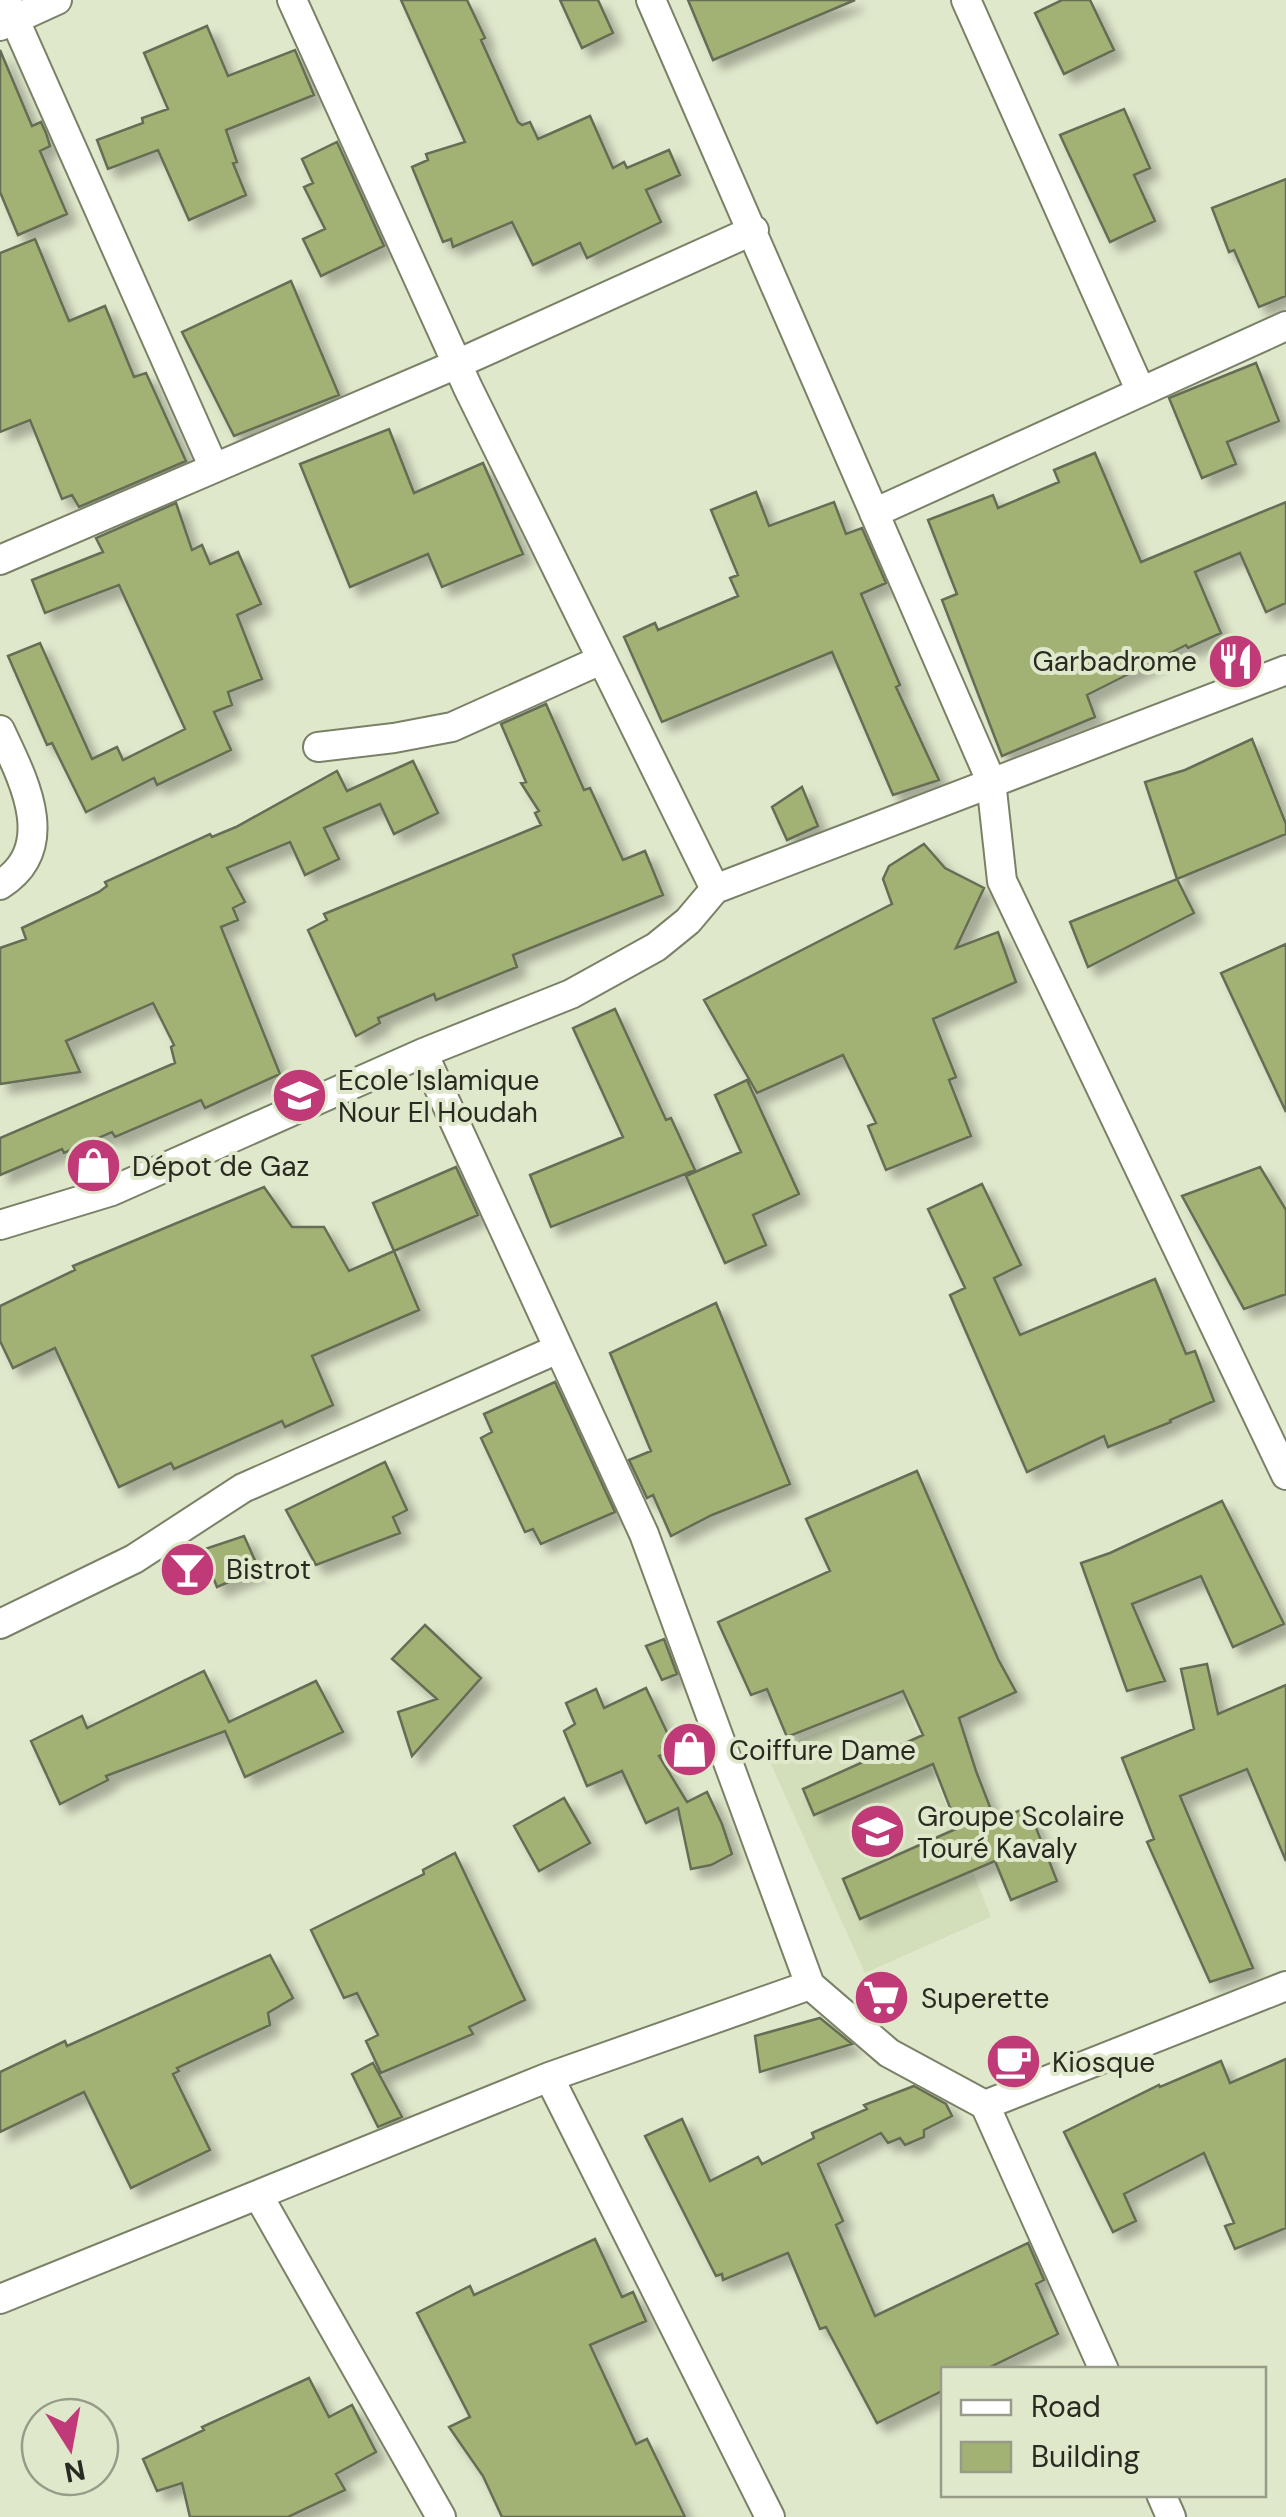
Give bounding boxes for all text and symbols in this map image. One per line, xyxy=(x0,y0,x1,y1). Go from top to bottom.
restaurant icon: Garbadrome xyxy=(1206,631,1266,691)
place label: Garbadrome xyxy=(1033,643,1197,680)
place label: Ecole Islamique Nour El Houdah xyxy=(338,1062,539,1131)
school or university icon: Ecole Islamique Nour El Houdah xyxy=(269,1066,329,1126)
shop icon: Dépot de Gaz xyxy=(63,1136,123,1196)
place label: Dépot de Gaz xyxy=(132,1148,309,1185)
bar icon: Bistrot xyxy=(157,1539,217,1599)
place label: Bistrot xyxy=(226,1551,311,1588)
shop icon: Coiffure Dame xyxy=(660,1720,720,1780)
place label: Coiffure Dame xyxy=(729,1732,916,1769)
place label: Groupe Scolaire Touré Kavaly xyxy=(917,1798,1124,1867)
school or university icon: Groupe Scolaire Touré Kavaly xyxy=(848,1802,908,1862)
supermarket icon: Superette xyxy=(852,1968,912,2028)
place label: Superette xyxy=(921,1980,1049,2017)
cafe icon: Kiosque xyxy=(983,2032,1043,2092)
place label: Kiosque xyxy=(1052,2044,1155,2081)
legend xyxy=(941,2367,1266,2497)
text: Road xyxy=(1031,2387,1101,2426)
north arrow xyxy=(20,2397,120,2497)
text: Building xyxy=(1031,2437,1140,2476)
text: N xyxy=(61,2451,88,2491)

